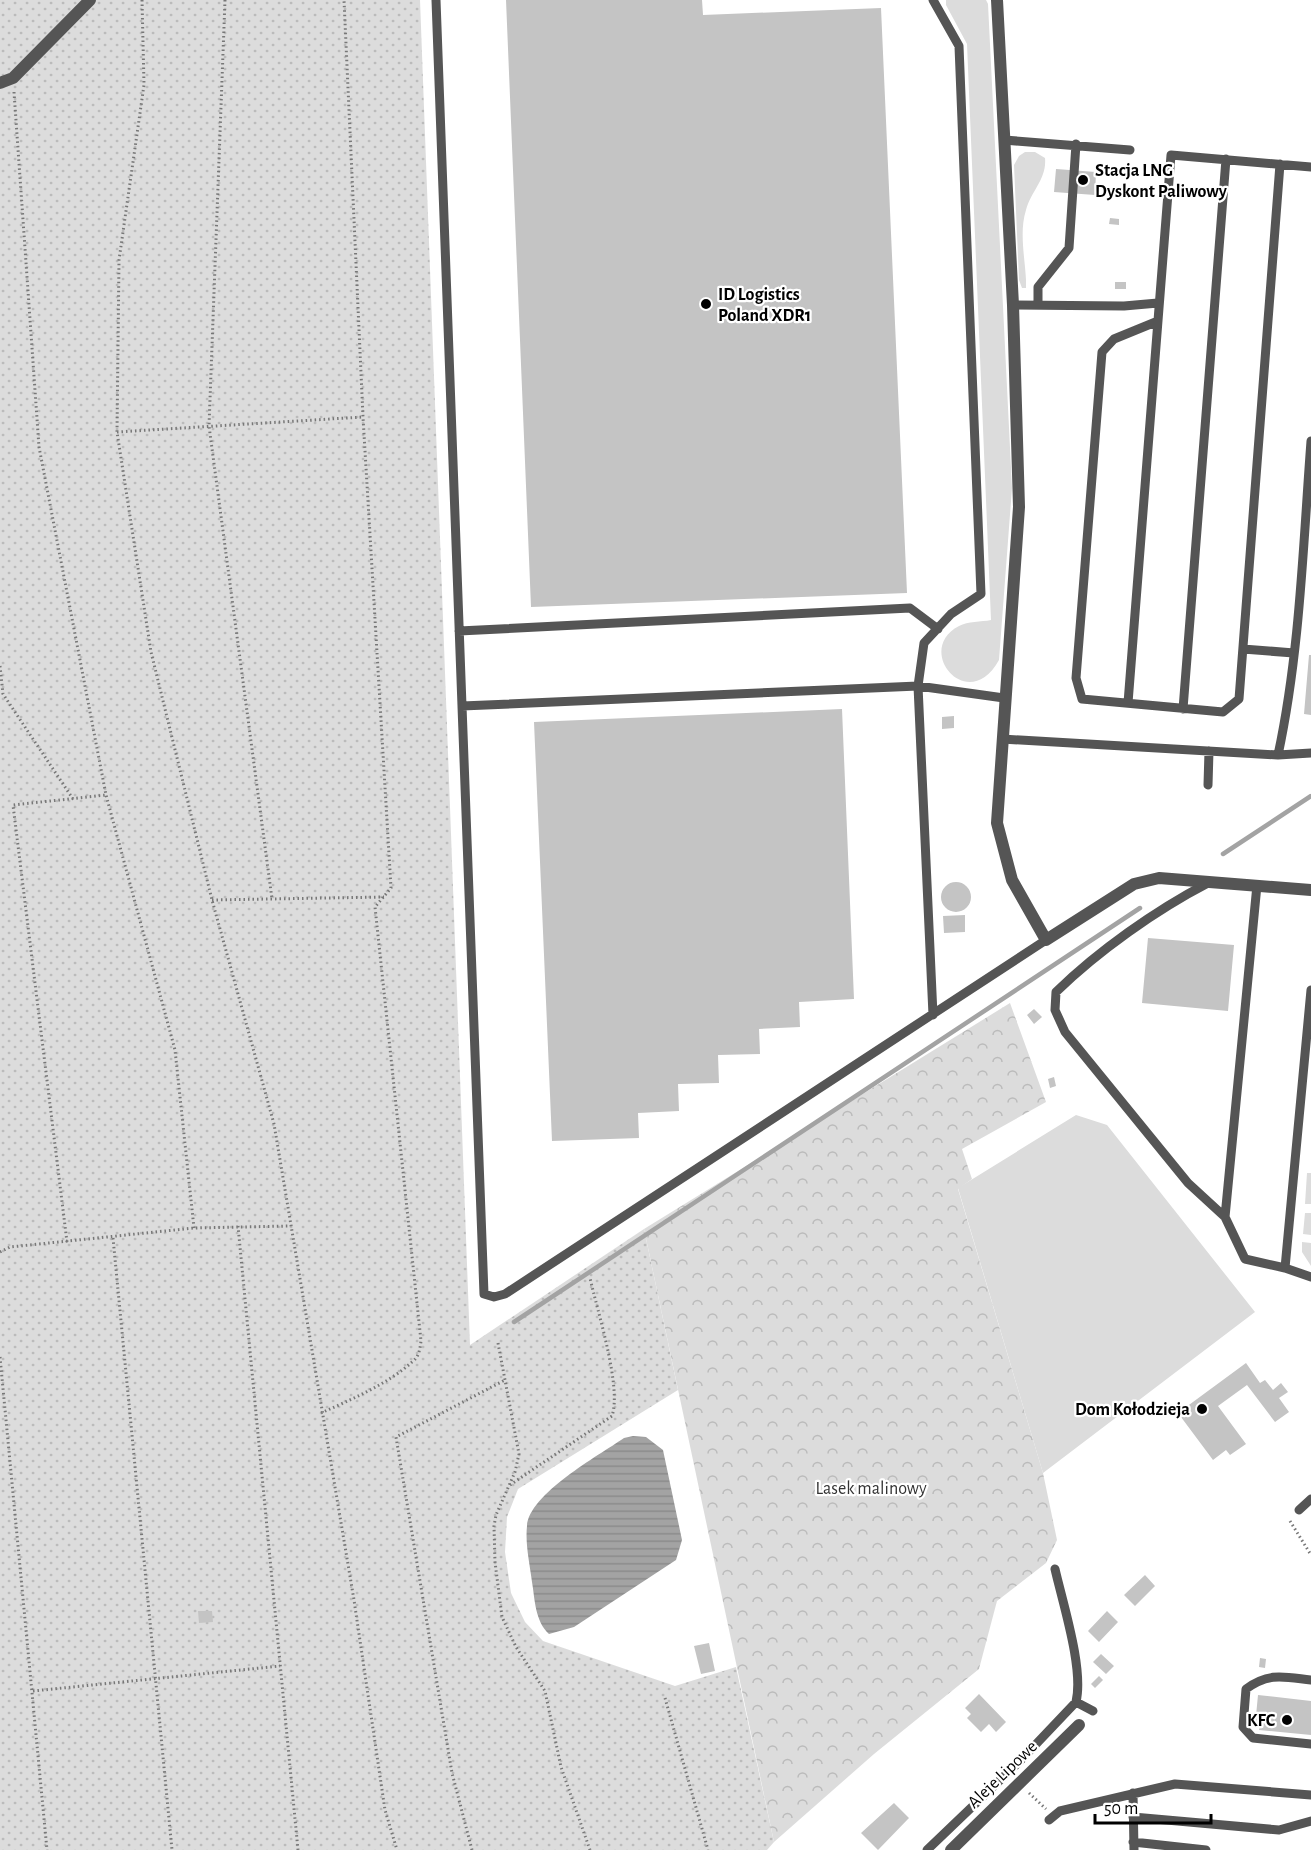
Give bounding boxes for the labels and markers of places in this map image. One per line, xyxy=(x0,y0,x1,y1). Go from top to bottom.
place label: Stacja LNG Dyskont Paliwowy xyxy=(1095,162,1228,201)
marker: Stacja LNG Dyskont Paliwowy xyxy=(1076,173,1090,187)
place label: ID Logistics Poland XDR1 xyxy=(718,286,811,325)
marker: ID Logistics Poland XDR1 xyxy=(699,297,713,311)
place label: Dom Kołodzieja xyxy=(1075,1401,1190,1419)
marker: Dom Kołodzieja xyxy=(1195,1402,1209,1416)
place label: KFC xyxy=(1247,1712,1276,1730)
marker: KFC xyxy=(1280,1713,1294,1727)

